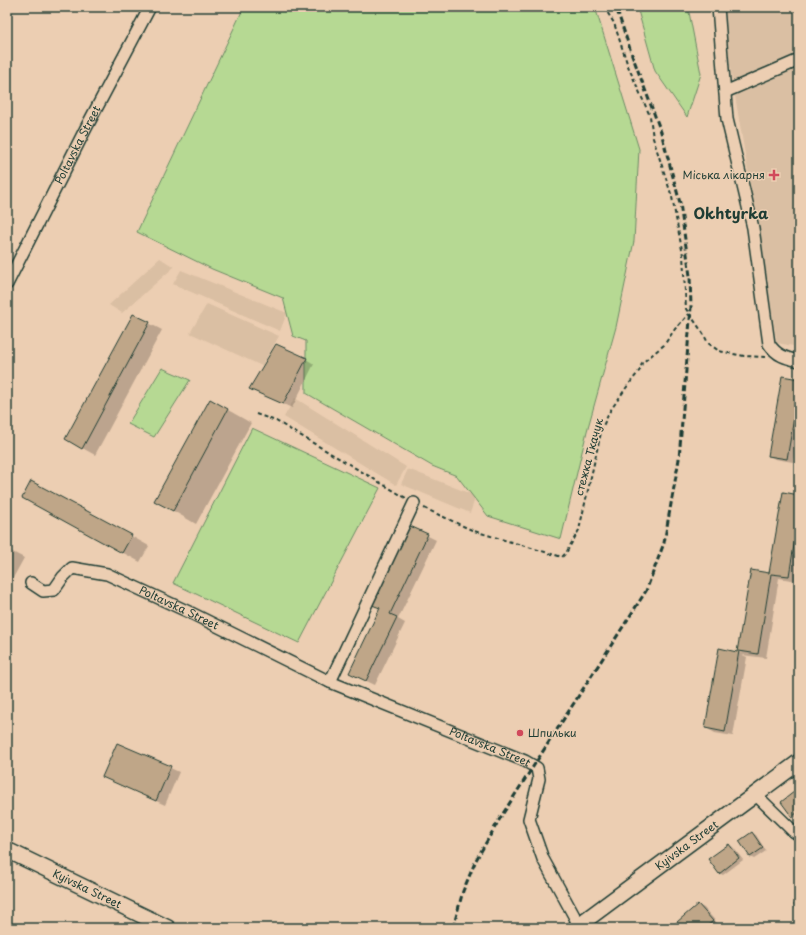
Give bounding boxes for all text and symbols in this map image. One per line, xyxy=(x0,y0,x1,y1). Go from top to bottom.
street label: Poltavska Street xyxy=(50,102,105,187)
place label: Міська лікарня xyxy=(682,166,765,183)
marker: Міська лікарня xyxy=(768,169,780,181)
district label: Okhtyrka xyxy=(694,201,769,224)
street label: стежка Ткачук xyxy=(570,416,607,498)
street label: Poltavska Street xyxy=(137,581,222,634)
street label: Poltavska Street xyxy=(447,722,535,771)
place label: Шпильки xyxy=(528,724,577,741)
marker: Шпильки xyxy=(515,728,525,738)
street label: Kyivska Street xyxy=(651,816,721,874)
street label: Kyivska Street xyxy=(50,864,125,912)

